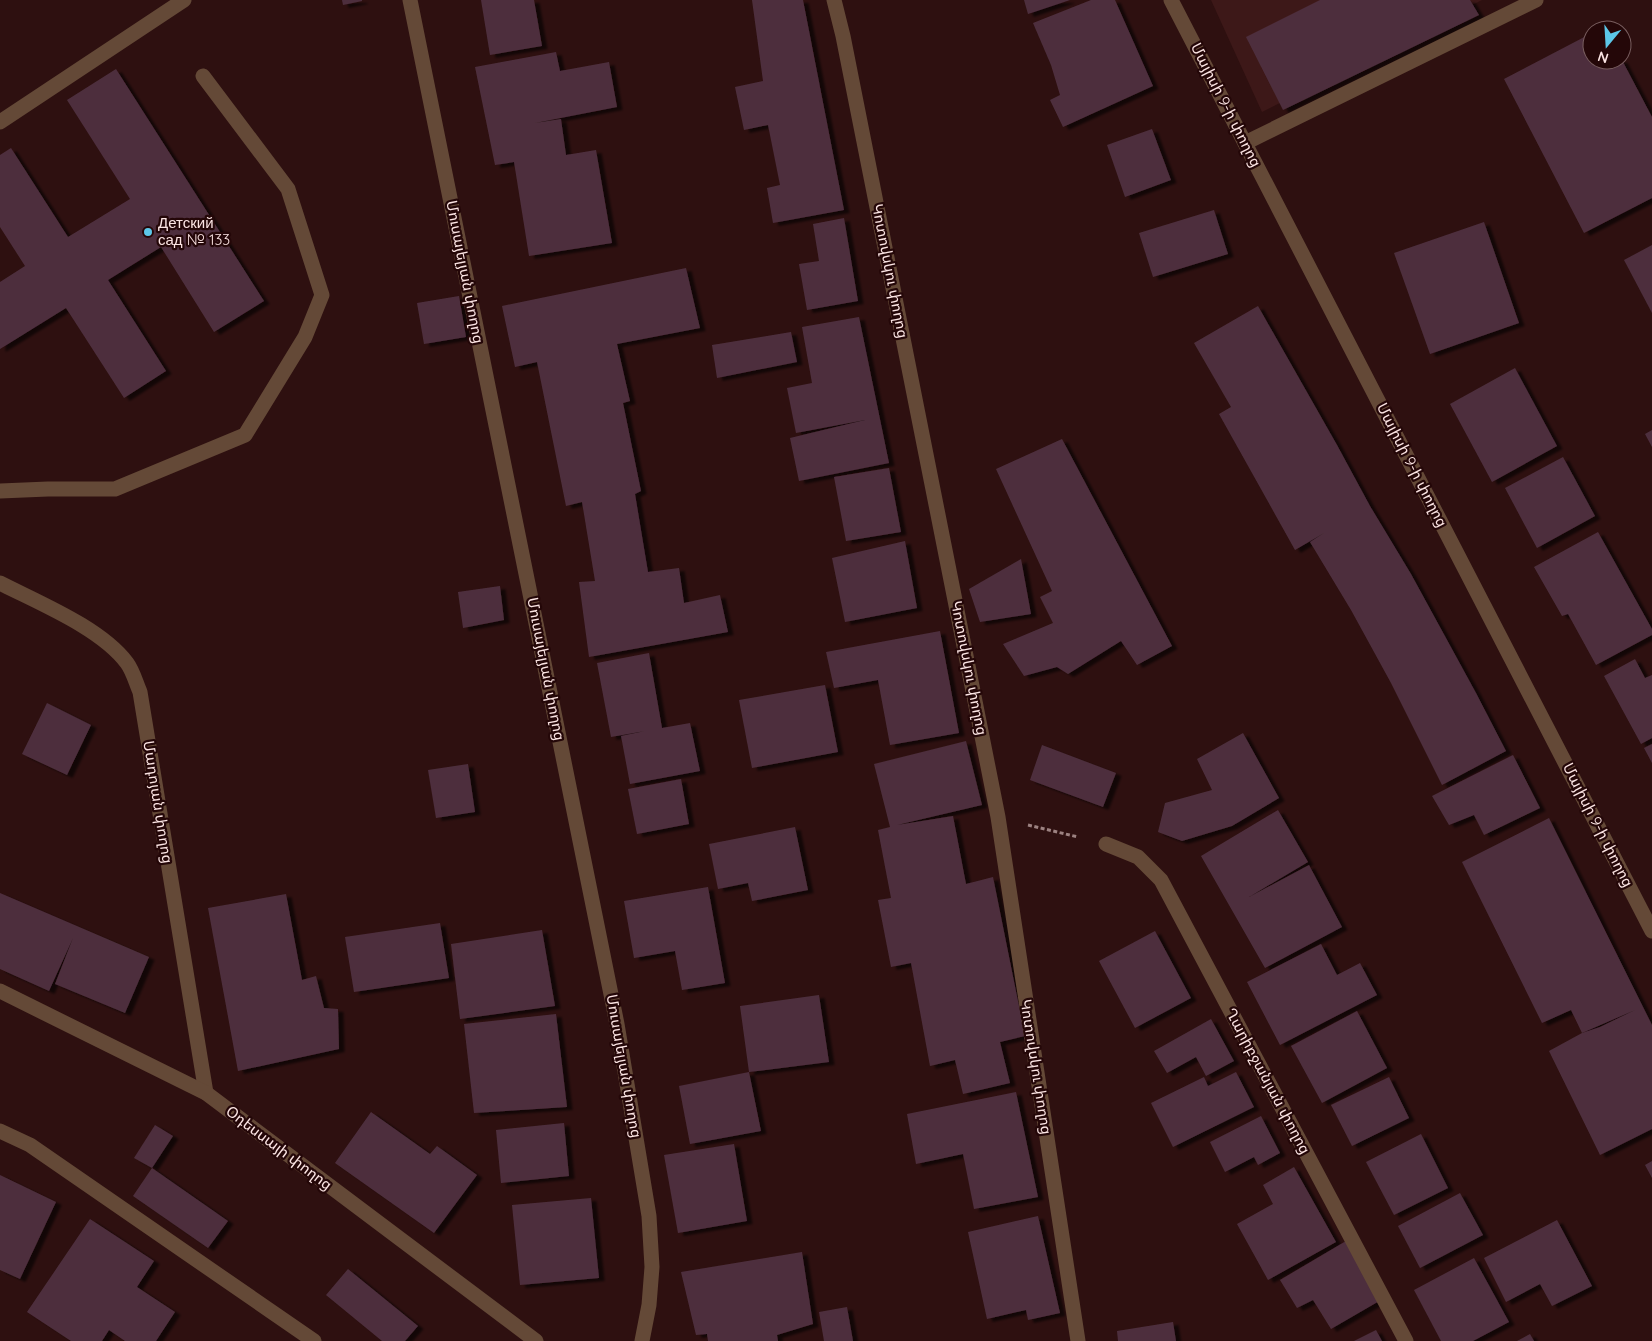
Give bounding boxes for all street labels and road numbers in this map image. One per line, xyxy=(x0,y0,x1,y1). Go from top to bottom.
street label: Մայիսի 9-ի փողոց xyxy=(1187,39,1266,170)
street label: Մուսայելյան փողոց xyxy=(442,199,489,345)
street label: Կոտովսկու փողոց xyxy=(868,202,913,340)
street label: Մայիսի 9-ի փողոց xyxy=(1373,399,1452,530)
street label: Մուսայելյան փողոց xyxy=(523,596,570,742)
street label: Կոտովսկու փողոց xyxy=(947,599,992,737)
street label: Մադոյան փողոց xyxy=(139,739,178,865)
street label: Մայիսի 9-ի փողոց xyxy=(1559,759,1638,890)
street label: Մուսայելյան փողոց xyxy=(602,993,646,1139)
street label: Կոտովսկու փողոց xyxy=(1016,998,1057,1136)
street label: Ղարիբջանյան փողոց xyxy=(1222,1004,1315,1157)
street label: Օդեսսայի փողոց xyxy=(222,1101,336,1194)

